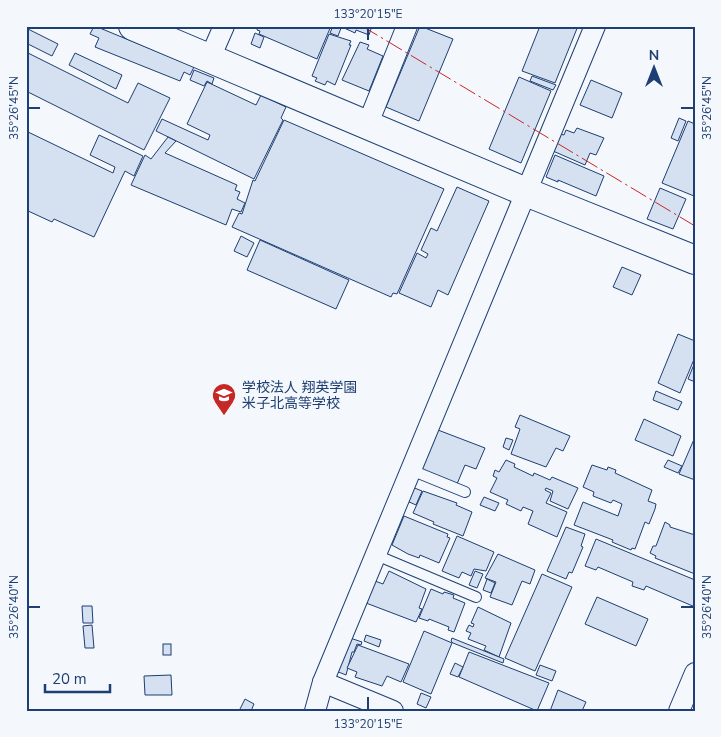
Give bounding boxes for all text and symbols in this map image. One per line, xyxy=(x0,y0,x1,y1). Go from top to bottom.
text: 133°20'15"E xyxy=(333,6,403,22)
north arrow xyxy=(628,42,678,92)
text: N xyxy=(649,46,659,65)
text: 35°26'45"N xyxy=(6,76,22,140)
text: 35°26'45"N xyxy=(699,76,715,140)
place label: 学校法人 翔英学園 米子北高等学校 xyxy=(242,378,358,413)
school or university icon: 学校法人 翔英学園 米子北高等学校 xyxy=(211,382,237,416)
text: 35°26'40"N xyxy=(6,575,22,639)
text: 35°26'40"N xyxy=(699,575,715,639)
scale bar xyxy=(45,662,110,694)
text: 20 m xyxy=(52,669,87,689)
text: 133°20'15"E xyxy=(333,716,403,732)

